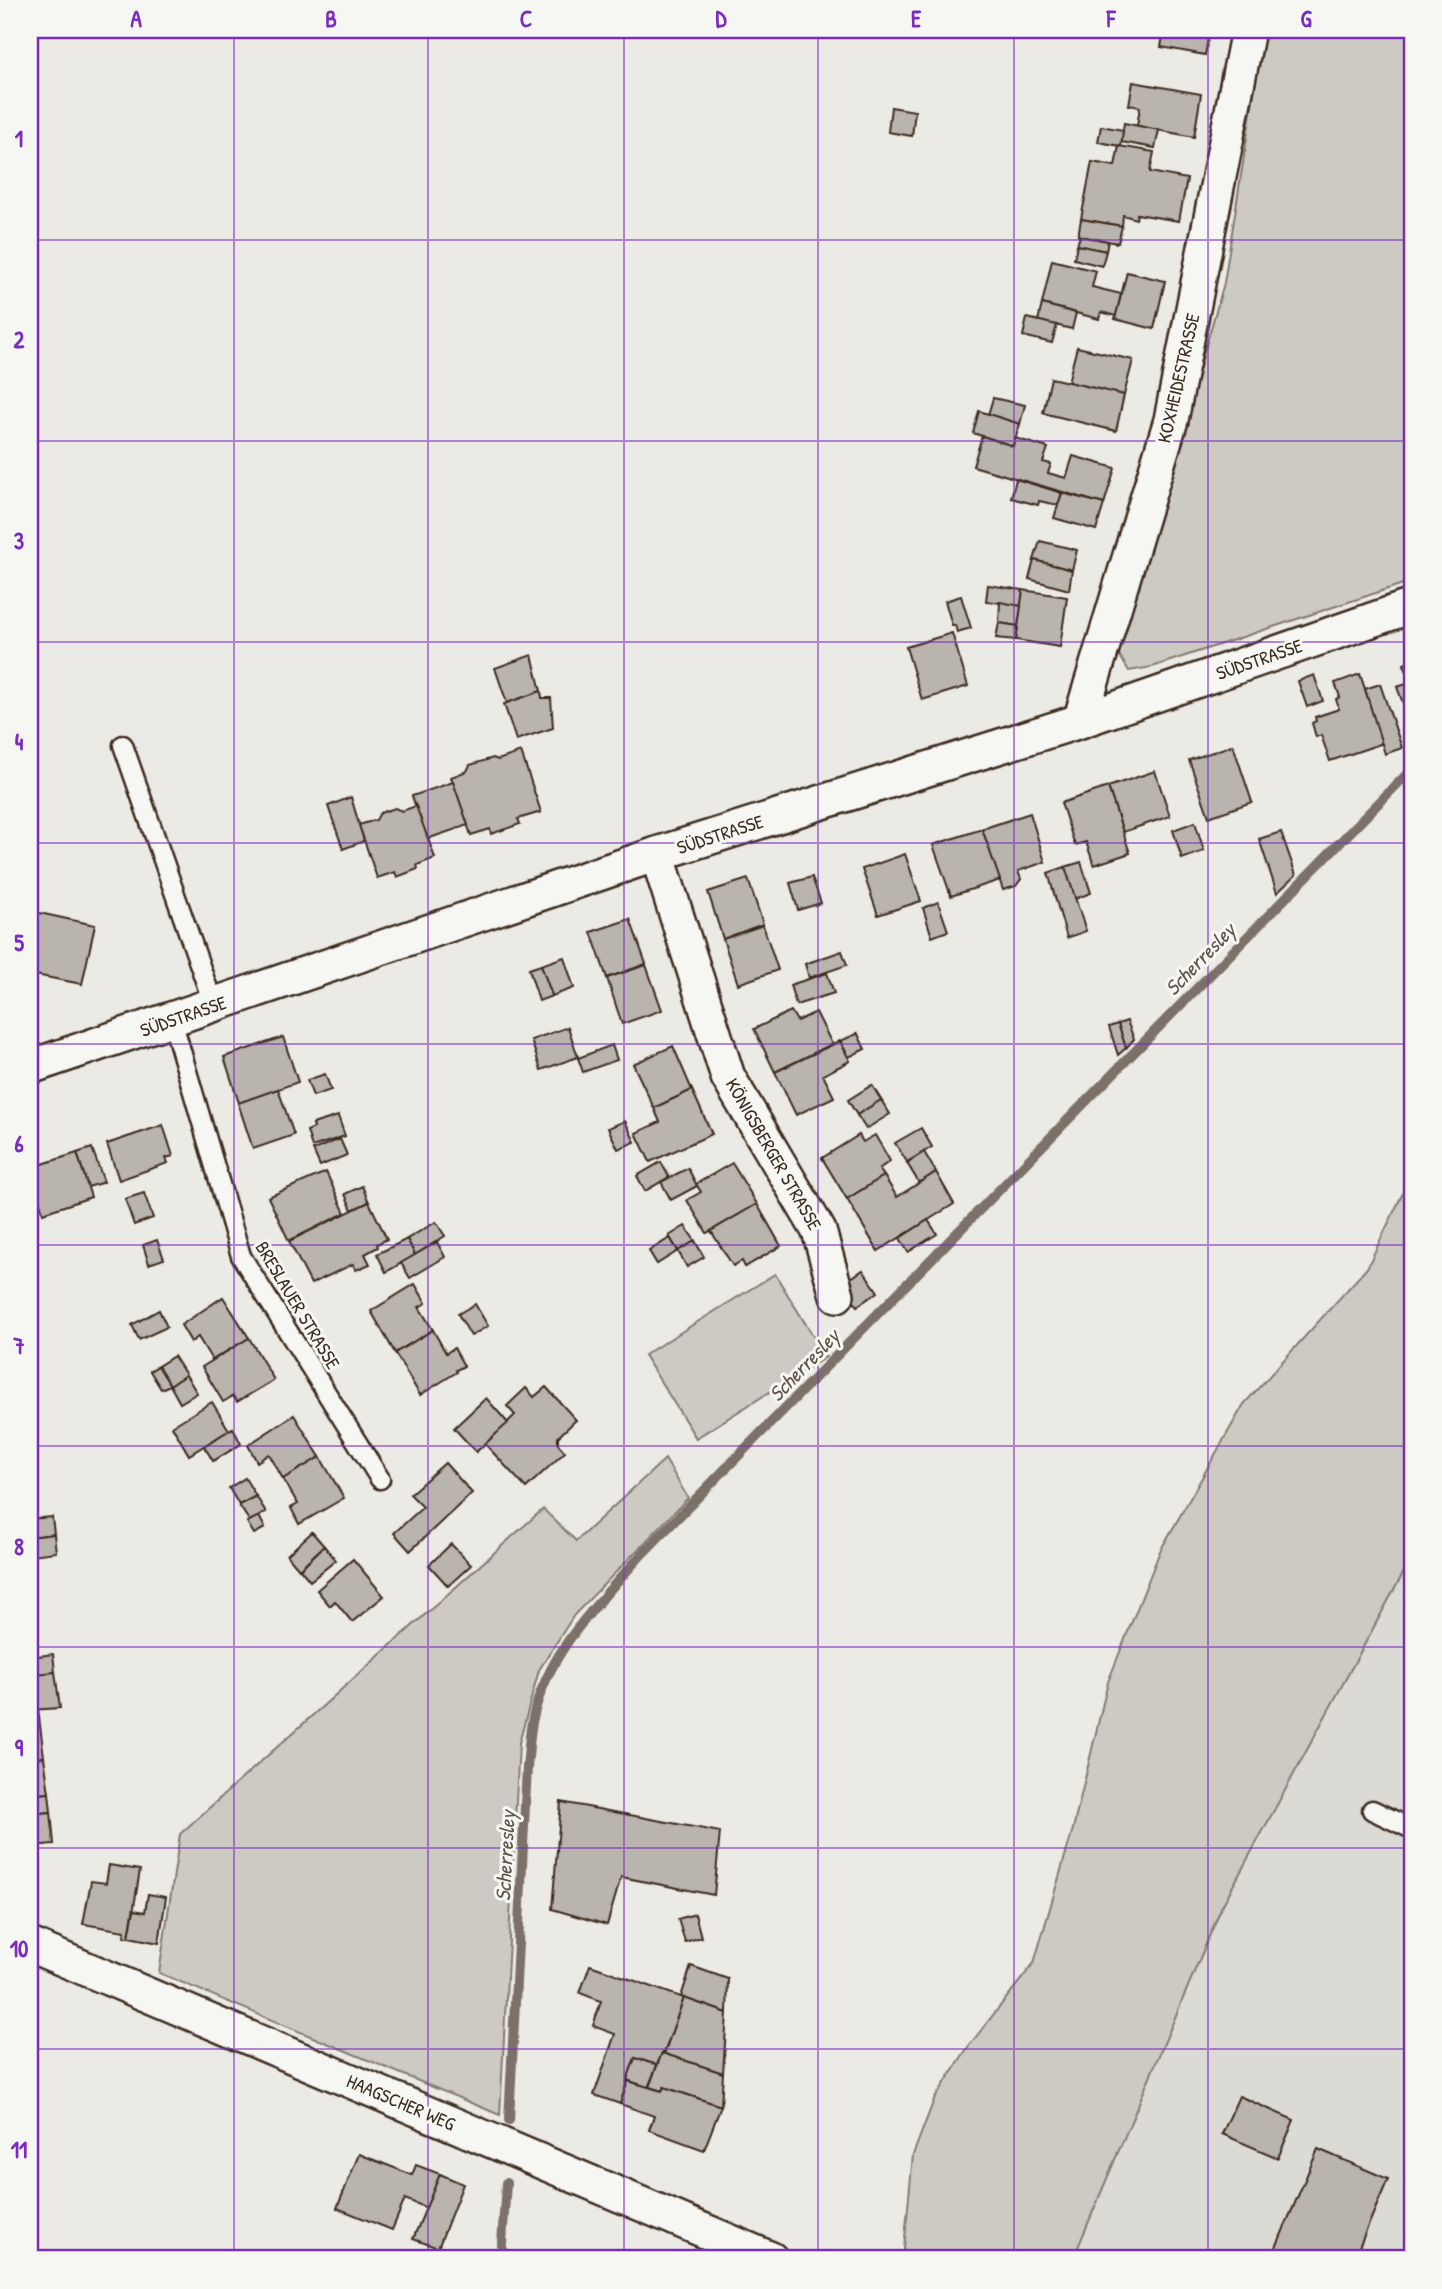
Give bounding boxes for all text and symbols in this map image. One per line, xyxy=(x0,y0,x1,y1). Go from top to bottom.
text: A xyxy=(130,3,142,34)
text: B xyxy=(325,3,337,34)
text: C xyxy=(520,3,532,34)
text: D xyxy=(716,3,728,34)
text: E xyxy=(911,3,922,34)
text: F xyxy=(1106,3,1117,34)
text: G xyxy=(1300,3,1312,34)
text: 1 xyxy=(15,123,23,154)
street label: KOXHEIDESTRASSE xyxy=(1150,310,1206,445)
text: 2 xyxy=(14,324,25,355)
text: 3 xyxy=(14,525,24,556)
street label: SÜDSTRASSE xyxy=(1212,632,1306,686)
text: 4 xyxy=(15,726,24,757)
street label: SÜDSTRASSE xyxy=(673,808,767,860)
water label: Scherresley xyxy=(1158,915,1243,1002)
text: 5 xyxy=(14,927,24,958)
street label: SÜDSTRASSE xyxy=(136,989,230,1043)
street label: KÖNIGSBERGER STRASSE xyxy=(720,1073,828,1235)
text: 6 xyxy=(14,1128,24,1159)
street label: BRESLAUER STRASSE xyxy=(250,1236,347,1374)
water label: Scherresley xyxy=(762,1321,847,1408)
text: 7 xyxy=(12,1330,25,1361)
text: 8 xyxy=(14,1531,24,1562)
text: 9 xyxy=(15,1732,24,1763)
water label: Scherresley xyxy=(488,1808,522,1902)
text: 10 xyxy=(10,1933,28,1964)
street label: HAAGSCHER WEG xyxy=(343,2068,459,2136)
text: 11 xyxy=(11,2134,27,2165)

